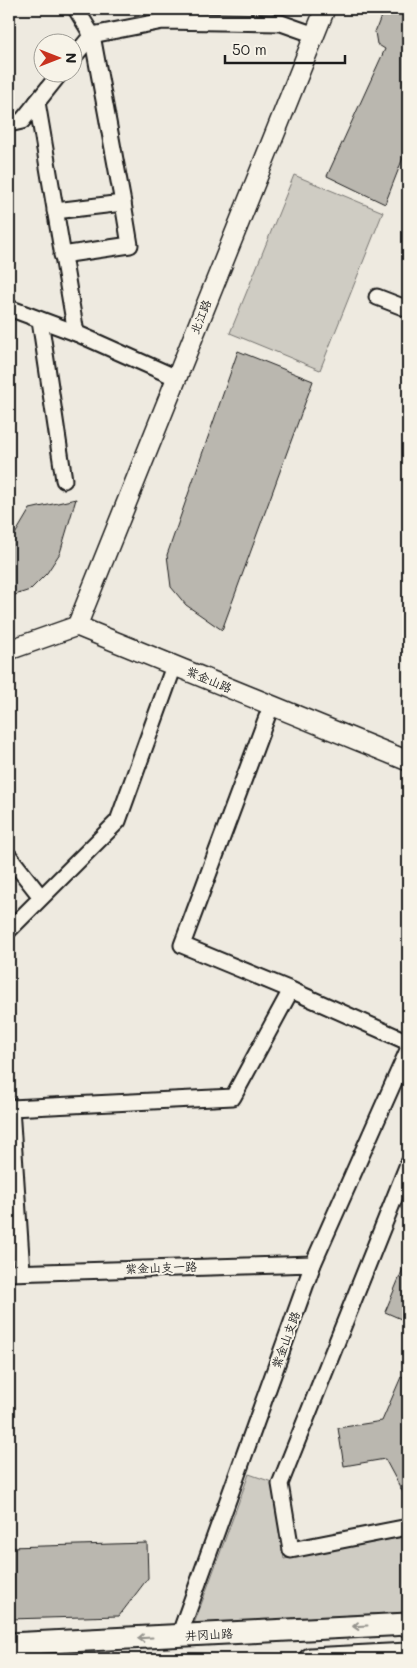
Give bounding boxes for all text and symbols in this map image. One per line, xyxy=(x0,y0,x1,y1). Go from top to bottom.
north arrow xyxy=(32,32,82,82)
scale bar xyxy=(225,32,344,64)
text: 50 m xyxy=(232,39,267,59)
text: N xyxy=(62,53,81,63)
street label: 北江路 xyxy=(186,297,214,336)
street label: 紫金山路 xyxy=(184,662,235,696)
street label: 紫金山支一路 xyxy=(125,1258,197,1276)
street label: 紫金山支路 xyxy=(267,1309,303,1371)
one-way arrow xyxy=(352,1622,368,1631)
street label: 井冈山路 xyxy=(185,1625,233,1643)
one-way arrow xyxy=(137,1633,153,1642)

